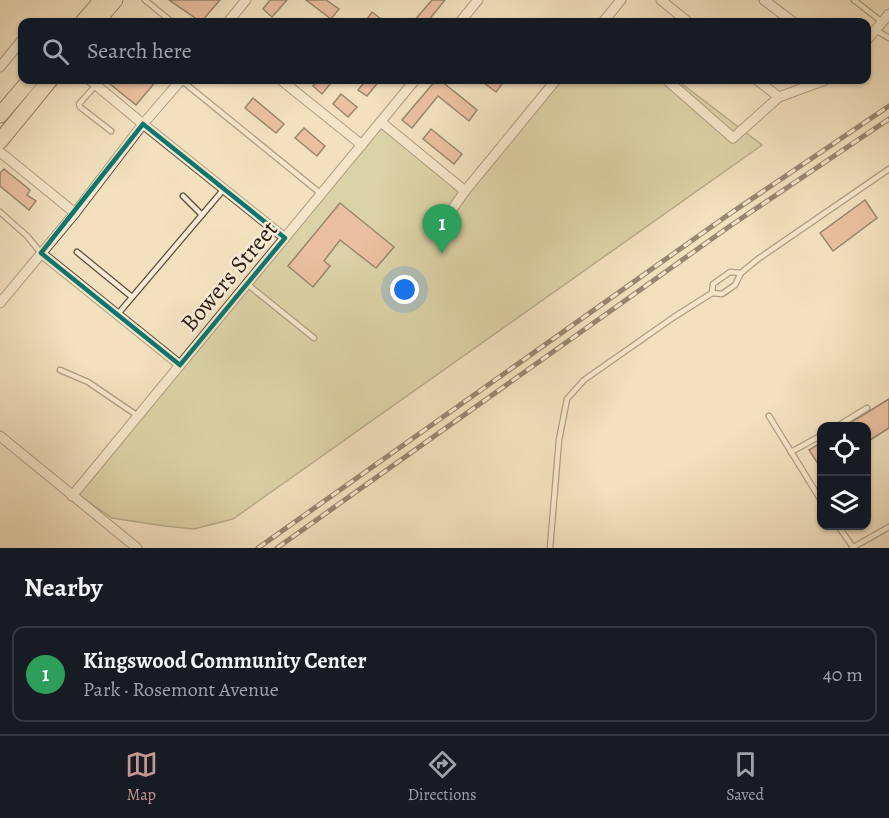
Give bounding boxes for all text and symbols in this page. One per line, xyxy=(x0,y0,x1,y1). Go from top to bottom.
search box xyxy=(18,18,871,84)
icon: search xyxy=(39,35,72,68)
text: Search here xyxy=(87,36,192,66)
pin: 1 xyxy=(422,204,462,254)
street label: Bowers Street xyxy=(173,214,285,338)
your location xyxy=(390,275,419,304)
map controls xyxy=(817,422,871,530)
button: locate xyxy=(817,422,871,476)
button: layers xyxy=(817,476,871,530)
text: Nearby xyxy=(24,570,103,605)
text: Kingswood Community Center xyxy=(83,646,366,676)
text: 1 xyxy=(42,661,49,688)
text: 40 m xyxy=(823,661,863,688)
text: Park · Rosemont Avenue xyxy=(83,676,279,703)
tab: Map xyxy=(125,748,158,806)
tab: Directions xyxy=(408,748,476,806)
tab: Saved xyxy=(726,748,764,806)

